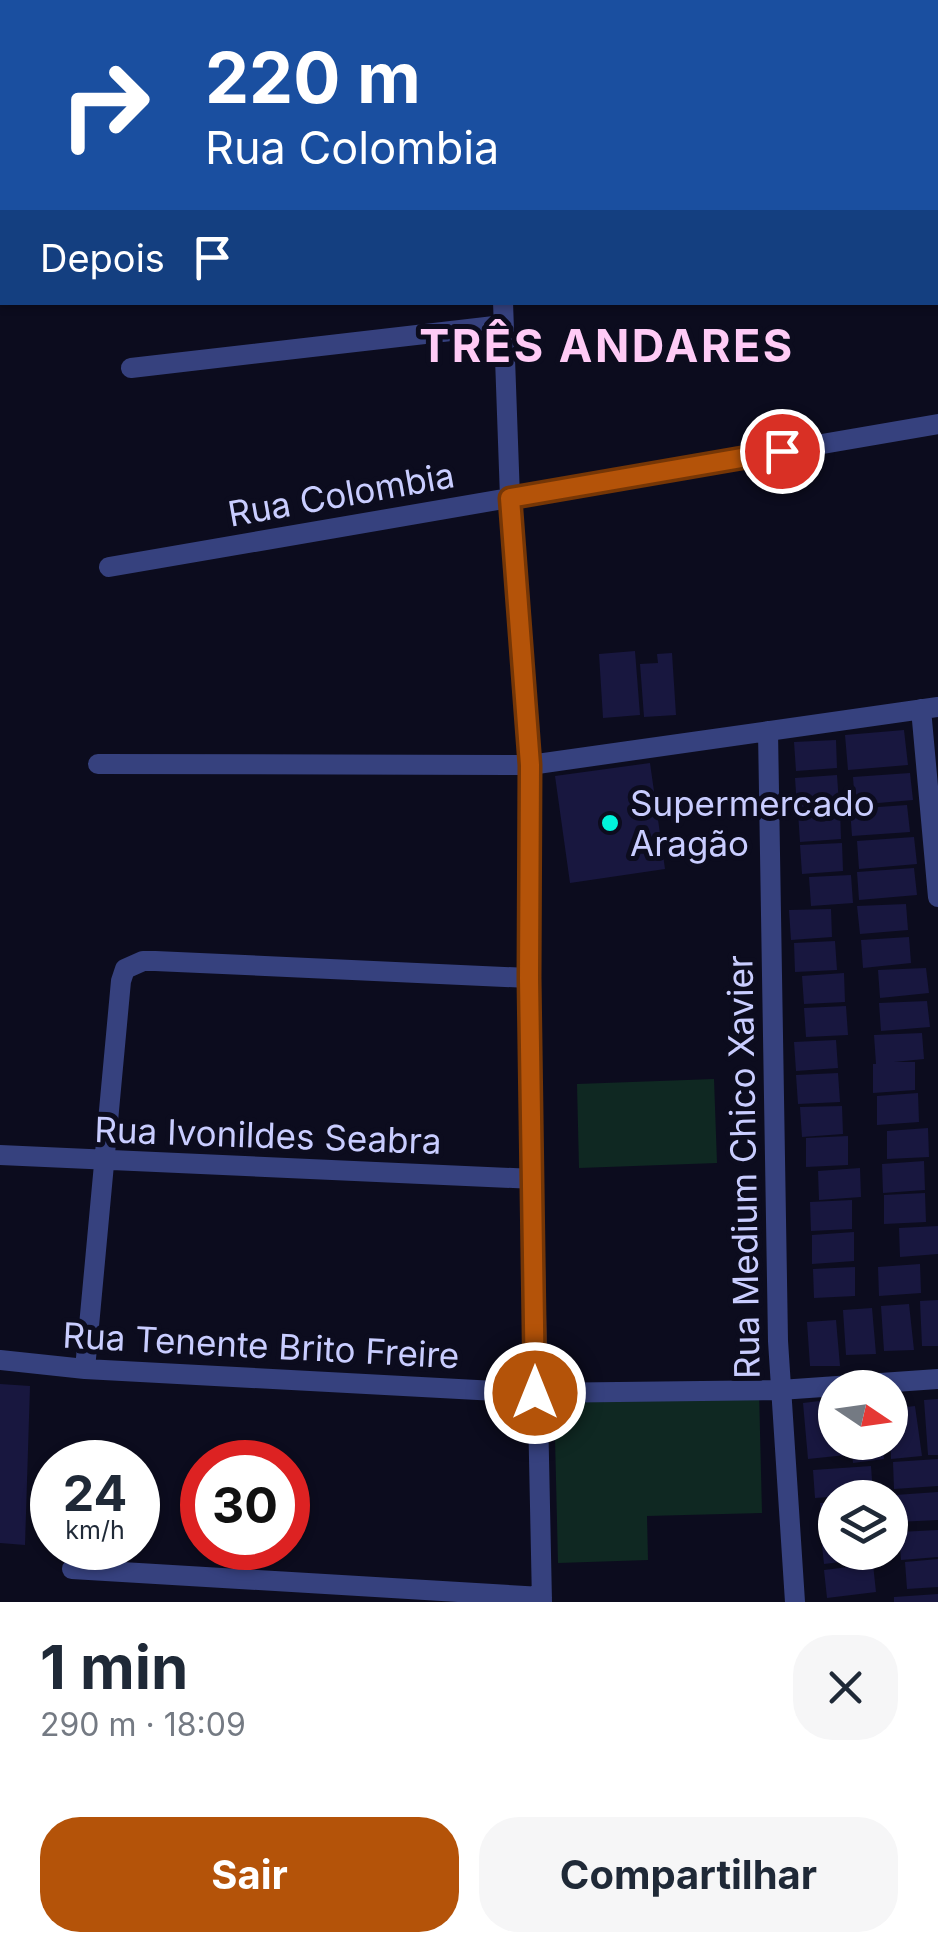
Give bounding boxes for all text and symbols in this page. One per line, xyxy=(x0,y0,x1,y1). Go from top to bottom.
text: 220 m xyxy=(205,35,421,120)
icon: right xyxy=(40,40,170,170)
text: Rua Colombia xyxy=(205,120,499,175)
icon: arrive xyxy=(185,230,240,285)
text: Depois xyxy=(40,235,165,281)
district label: TRÊS ANDARES xyxy=(419,318,795,373)
pin xyxy=(740,409,825,494)
icon: arrive xyxy=(755,424,810,479)
street label: Rua Colombia xyxy=(225,453,457,535)
place label: Supermercado Aragão xyxy=(630,782,875,864)
marker: Supermercado Aragão xyxy=(599,812,621,834)
street label: Rua Medium Chico Xavier xyxy=(718,955,768,1379)
street label: Rua Ivonildes Seabra xyxy=(94,1108,442,1162)
street label: Rua Tenente Brito Freire xyxy=(62,1314,460,1376)
position arrow xyxy=(483,1341,587,1445)
north arrow xyxy=(818,1370,908,1460)
map controls xyxy=(818,1370,908,1570)
speed limit sign: 30 xyxy=(180,1440,310,1570)
text: 24 xyxy=(63,1463,127,1523)
button: layers xyxy=(818,1480,908,1570)
text: km/h xyxy=(65,1515,125,1545)
text: 1 min xyxy=(40,1631,188,1703)
button: close xyxy=(793,1635,898,1740)
text: 290 m · 18:09 xyxy=(40,1705,246,1744)
button: Sair xyxy=(40,1817,459,1932)
button: Compartilhar xyxy=(479,1817,898,1932)

